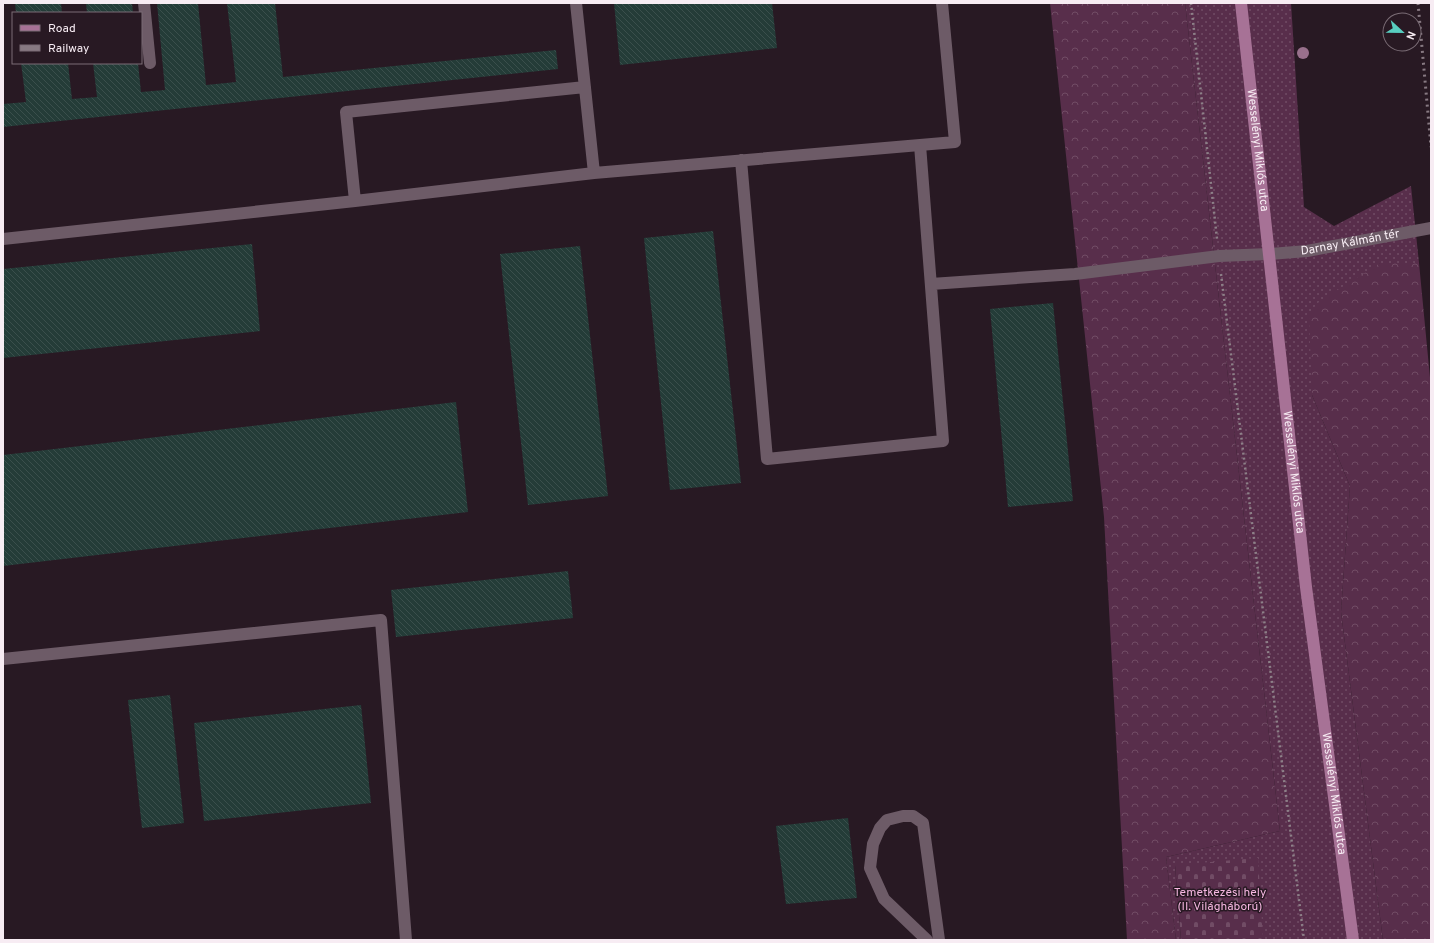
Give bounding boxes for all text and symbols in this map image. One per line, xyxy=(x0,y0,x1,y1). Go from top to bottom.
legend xyxy=(12,12,142,64)
north arrow xyxy=(1382,12,1422,52)
text: Road xyxy=(48,21,76,37)
text: N xyxy=(1402,29,1418,42)
text: Railway xyxy=(48,41,89,57)
street label: Wesselényi Miklós utca xyxy=(1243,88,1272,212)
street label: Darnay Kálmán tér xyxy=(1300,226,1401,259)
street label: Wesselényi Miklós utca xyxy=(1278,410,1308,534)
street label: Wesselényi Miklós utca xyxy=(1317,731,1350,856)
park label: Temetkezési hely (II. Világháború) xyxy=(1174,885,1266,915)

